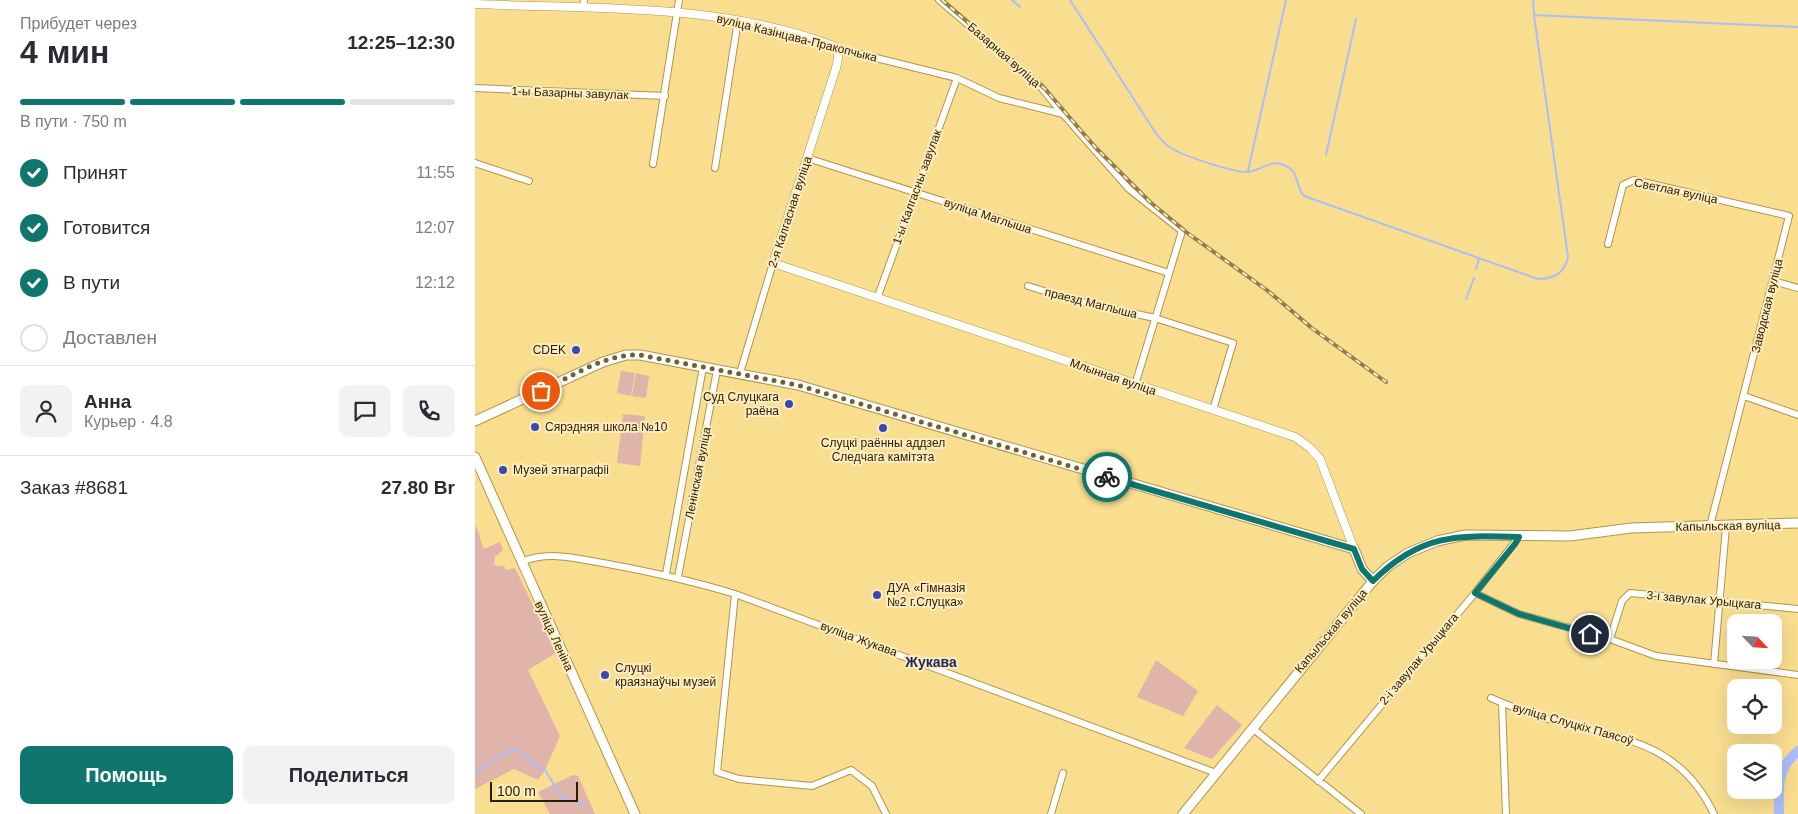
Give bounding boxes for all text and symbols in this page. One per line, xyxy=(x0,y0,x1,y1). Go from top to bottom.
street label: вуліца Казінцава-Пракопчыка xyxy=(715,11,879,65)
text: Прибудет через xyxy=(20,15,137,32)
street label: Базарная вуліца xyxy=(965,20,1043,90)
text: 12:25–12:30 xyxy=(347,32,455,53)
text: 4 мин xyxy=(20,34,109,70)
street label: 1-ы Базарны завулак xyxy=(511,84,630,102)
text: В пути · 750 m xyxy=(20,113,127,130)
street label: 1-ы Калгасны завулак xyxy=(890,127,945,247)
street label: 2-я Калгасная вуліца xyxy=(765,154,815,269)
icon: check xyxy=(20,159,48,187)
text: Принят xyxy=(63,162,127,183)
text: 11:55 xyxy=(416,164,455,181)
street label: Светлая вуліца xyxy=(1633,175,1719,207)
street label: вуліца Маглыша xyxy=(942,195,1034,237)
icon: check xyxy=(20,214,48,242)
text: Готовится xyxy=(63,217,150,238)
text: 12:07 xyxy=(415,219,455,236)
street label: Заводская вуліца xyxy=(1749,257,1786,355)
icon: check xyxy=(20,269,48,297)
text: В пути xyxy=(63,272,120,293)
text: 12:12 xyxy=(415,274,455,291)
street label: праезд Маглыша xyxy=(1043,285,1139,321)
text: Доставлен xyxy=(63,327,157,348)
place label: CDEK xyxy=(533,343,566,357)
marker: CDEK xyxy=(570,344,582,356)
street label: Млынная вуліца xyxy=(1068,356,1158,398)
pin xyxy=(520,370,562,412)
icon: bag xyxy=(527,377,555,405)
button: person xyxy=(20,385,72,437)
button: chat xyxy=(339,385,391,437)
button: phone xyxy=(403,385,455,437)
place label: Суд Слуцкага раёна xyxy=(703,390,779,418)
text: Анна xyxy=(84,391,131,412)
marker: Суд Слуцкага раёна xyxy=(783,398,795,410)
text: Курьер · 4.8 xyxy=(84,413,173,430)
place label: Сярэдняя школа №10 xyxy=(545,420,668,434)
marker: Сярэдняя школа №10 xyxy=(529,421,541,433)
marker: Слуцкі раённы аддзел Следчага камітэта xyxy=(877,422,889,434)
street label: Ленінская вуліца xyxy=(682,425,714,520)
place label: Слуцкі раённы аддзел Следчага камітэта xyxy=(821,436,945,464)
courier xyxy=(1082,452,1132,502)
place label: Музей этнаграфіі xyxy=(513,463,609,477)
icon: bike xyxy=(1093,463,1121,491)
marker: Музей этнаграфіі xyxy=(497,464,509,476)
text: Заказ #8681 xyxy=(20,477,128,498)
text: 27.80 Br xyxy=(381,477,455,498)
street label: Капыльская вуліца xyxy=(1675,518,1781,534)
place label: ДУА «Гімназія №2 г.Слуцка» xyxy=(887,581,965,609)
street label: Капыльская вуліца xyxy=(1292,586,1370,676)
street label: 3-і завулак Урыцкага xyxy=(1646,588,1762,612)
marker: ДУА «Гімназія №2 г.Слуцка» xyxy=(871,589,883,601)
street label: вуліца Леніна xyxy=(532,599,576,673)
street label: 2-і завулак Урыцкага xyxy=(1377,610,1462,708)
pin xyxy=(1569,613,1611,655)
north arrow xyxy=(1727,614,1783,669)
map controls xyxy=(1727,614,1782,799)
street label: вуліца Жукава xyxy=(819,619,899,659)
icon: home xyxy=(1576,620,1604,648)
district label: Жукава xyxy=(904,654,957,670)
place label: Слуцкі краязнаўчы музей xyxy=(615,661,716,689)
marker: Слуцкі краязнаўчы музей xyxy=(599,669,611,681)
button: locate xyxy=(1727,679,1782,734)
street label: вуліца Слуцкіх Паясоў xyxy=(1511,700,1635,748)
button: layers xyxy=(1727,744,1782,799)
button: Помощь xyxy=(20,746,233,804)
button: Поделиться xyxy=(243,746,455,804)
scale bar xyxy=(490,779,577,802)
text: 100 m xyxy=(497,783,536,799)

